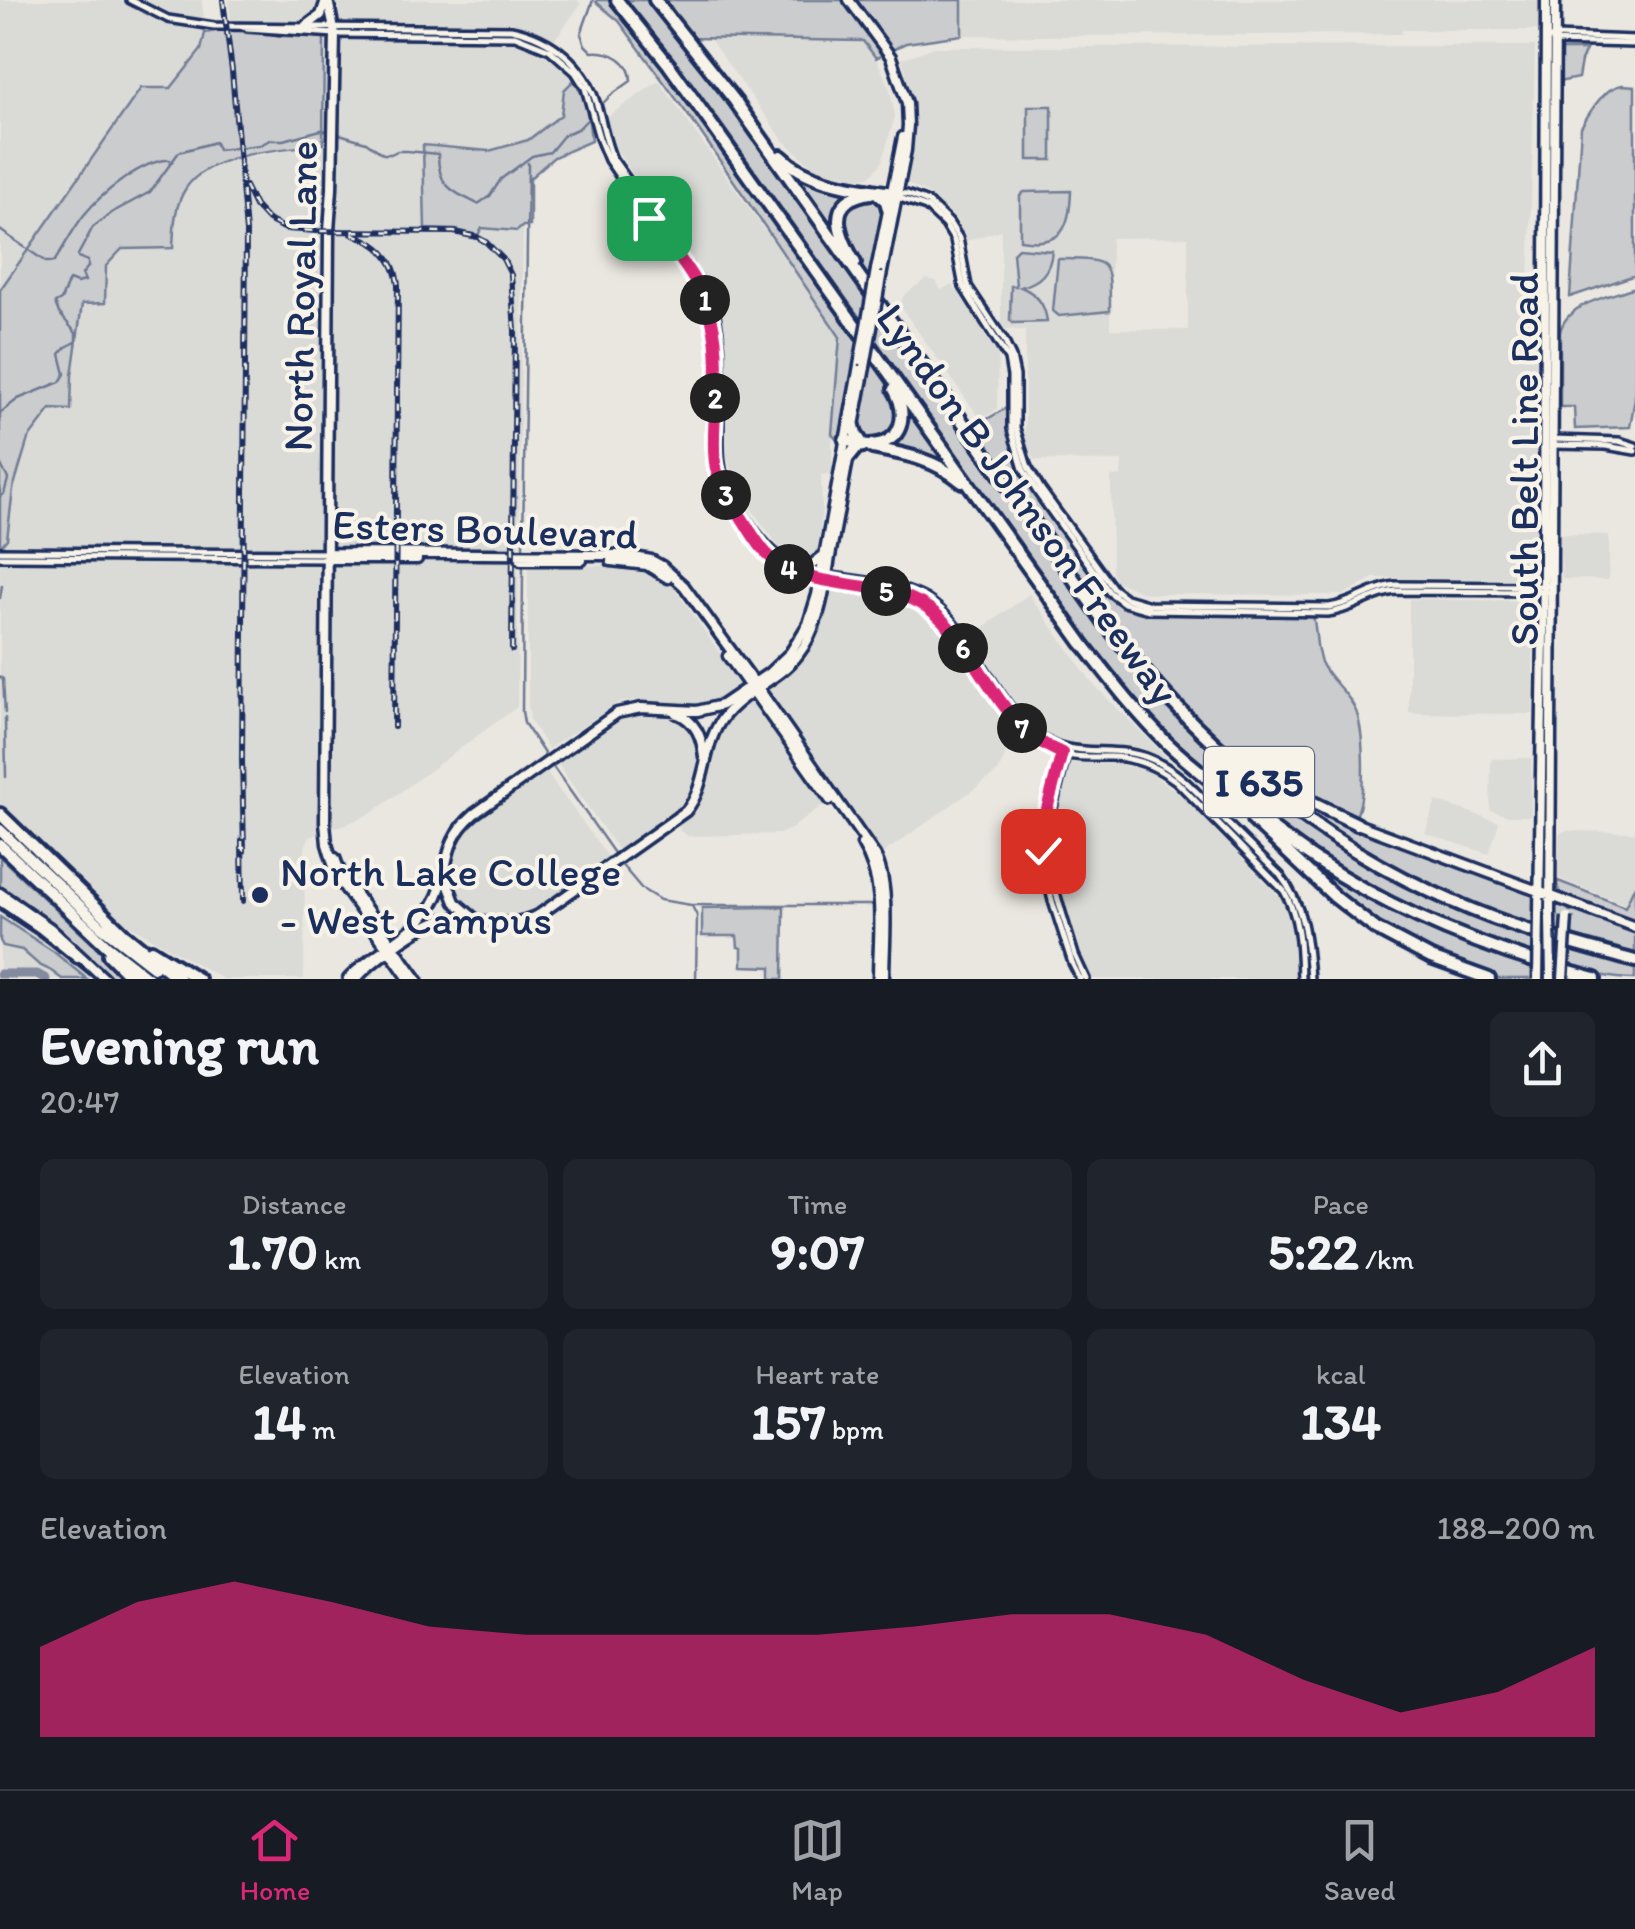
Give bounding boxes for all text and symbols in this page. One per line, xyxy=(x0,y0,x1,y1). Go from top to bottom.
street label: North Royal Lane xyxy=(272,140,328,452)
pin xyxy=(607,176,692,261)
icon: arrive xyxy=(622,191,677,246)
street label: South Belt Line Road xyxy=(1498,272,1549,646)
pin: 1 xyxy=(680,275,730,325)
text: 1 xyxy=(699,283,712,317)
street label: Lyndon B Johnson Freeway xyxy=(865,294,1191,715)
pin: 2 xyxy=(690,373,740,423)
text: 2 xyxy=(708,381,722,415)
pin: 3 xyxy=(701,470,751,520)
text: 3 xyxy=(718,478,734,512)
street label: Esters Boulevard xyxy=(331,498,639,560)
pin: 4 xyxy=(764,544,814,594)
text: 4 xyxy=(781,552,797,586)
pin: 5 xyxy=(861,566,911,616)
text: 5 xyxy=(879,574,893,608)
pin: 6 xyxy=(938,623,988,673)
text: 6 xyxy=(956,631,970,665)
pin: 7 xyxy=(997,703,1047,753)
text: 7 xyxy=(1015,711,1029,745)
road number: I 635 xyxy=(1204,747,1314,817)
pin xyxy=(1001,809,1086,894)
icon: check xyxy=(1016,824,1071,879)
place label: North Lake College - West Campus xyxy=(280,846,621,945)
marker: North Lake College - West Campus xyxy=(249,884,271,906)
text: Evening run xyxy=(40,1012,319,1078)
button: share xyxy=(1490,1012,1595,1117)
text: 20:47 xyxy=(40,1083,120,1121)
text: Distance xyxy=(242,1187,347,1221)
text: Time xyxy=(788,1187,847,1221)
text: Pace xyxy=(1313,1187,1369,1221)
text: 1.70 xyxy=(227,1221,318,1282)
text: 9:07 xyxy=(770,1221,864,1282)
text: 5:22 xyxy=(1268,1221,1359,1282)
text: km xyxy=(318,1242,361,1276)
text: /km xyxy=(1359,1242,1414,1276)
text: Elevation xyxy=(239,1357,350,1391)
text: Heart rate xyxy=(756,1357,879,1391)
text: kcal xyxy=(1316,1357,1366,1391)
text: 14 xyxy=(253,1391,306,1452)
text: 157 xyxy=(751,1391,825,1452)
text: 134 xyxy=(1301,1391,1381,1452)
text: m xyxy=(306,1412,336,1446)
text: bpm xyxy=(825,1412,884,1446)
text: Elevation xyxy=(40,1509,167,1547)
text: 188–200 m xyxy=(1437,1509,1595,1547)
tab: Home xyxy=(240,1813,310,1907)
tab: Map xyxy=(790,1813,845,1907)
tab: Saved xyxy=(1324,1813,1395,1907)

